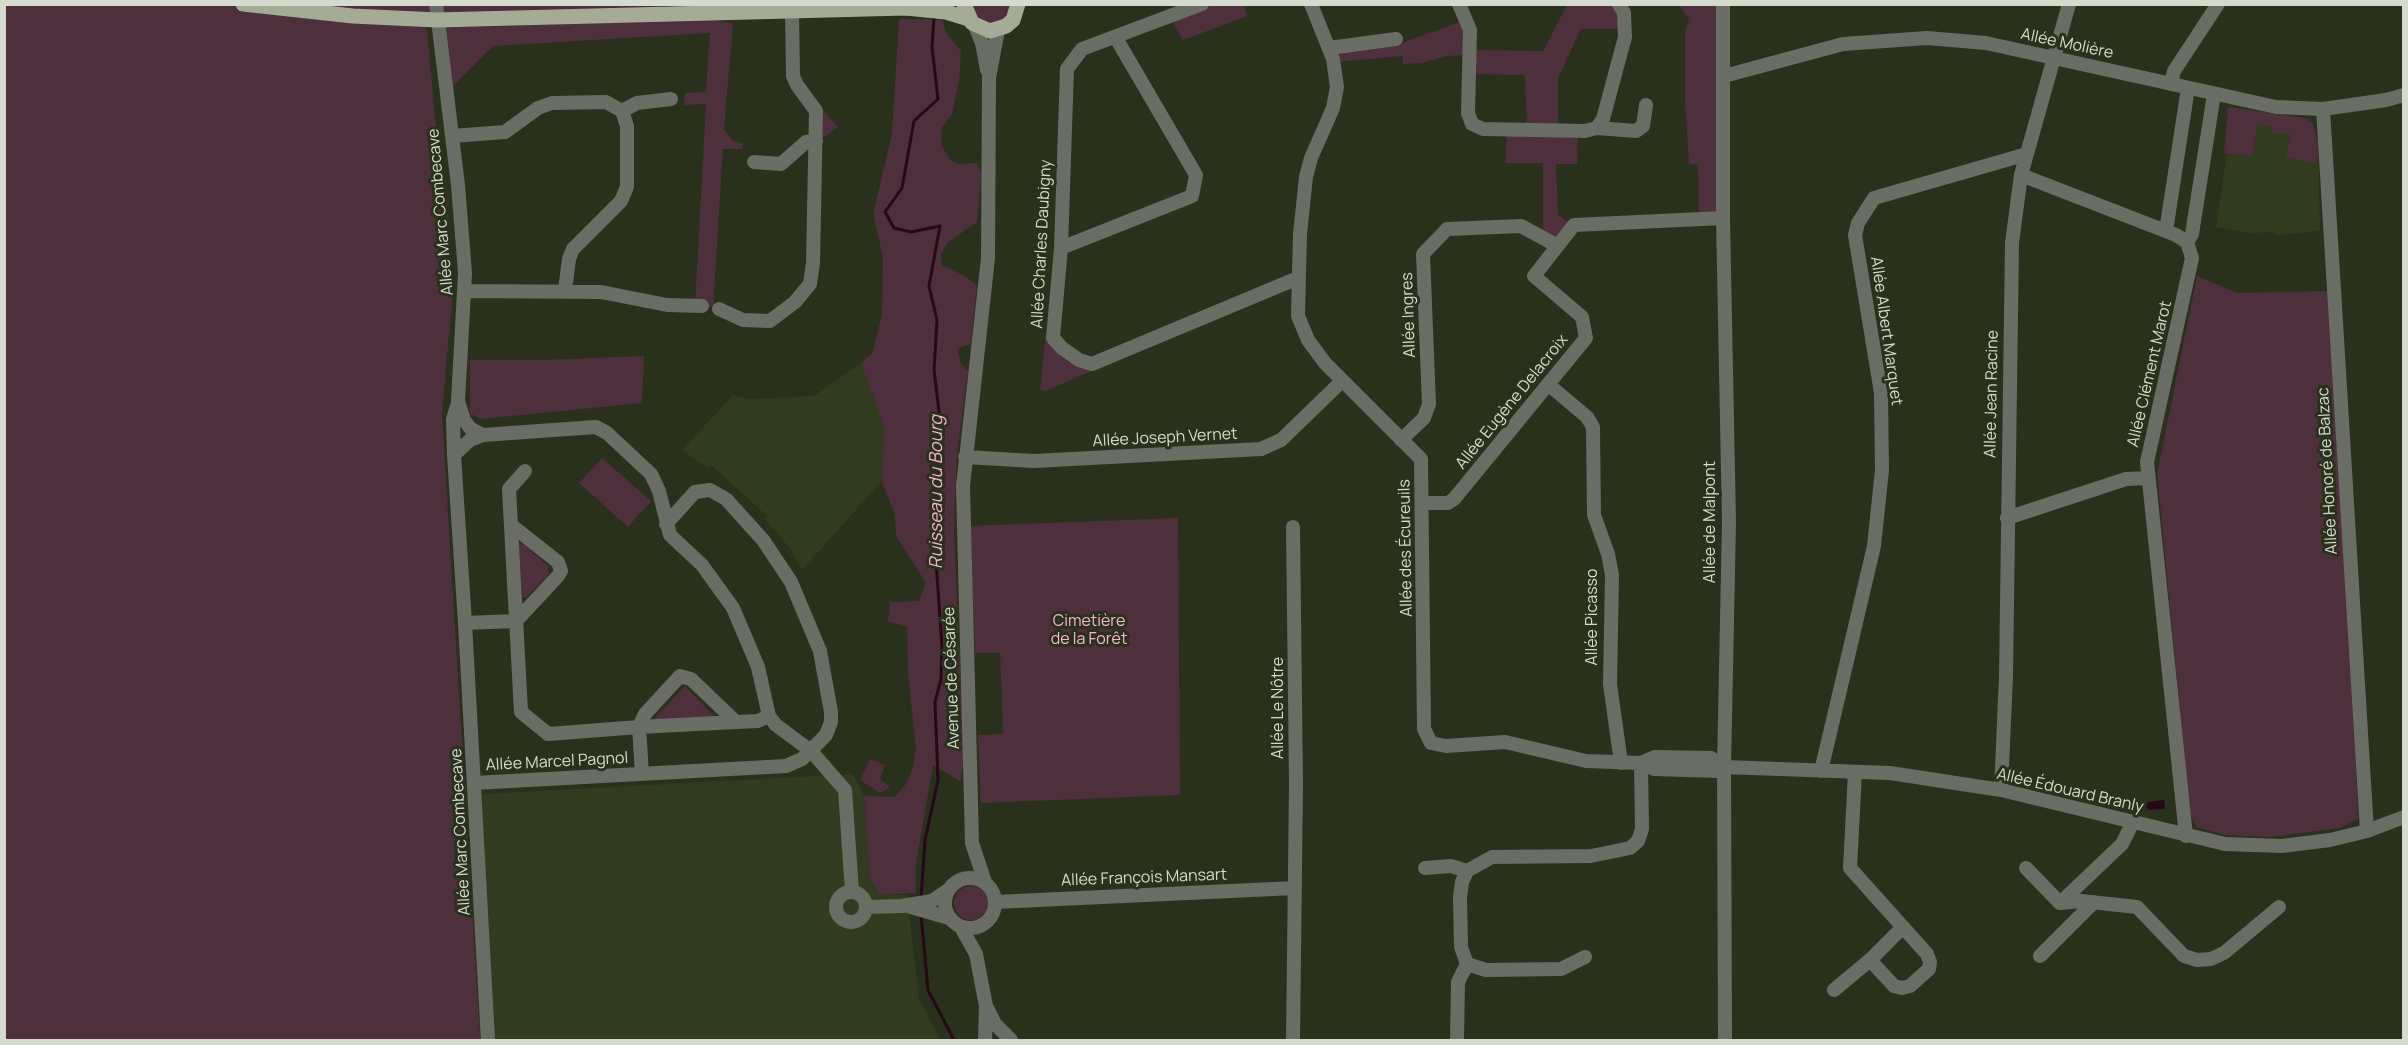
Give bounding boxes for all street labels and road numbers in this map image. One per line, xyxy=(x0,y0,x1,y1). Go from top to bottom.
street label: Allée Molière xyxy=(2019,25,2115,63)
street label: Allée Marc Combecave xyxy=(424,128,458,296)
street label: Allée Charles Daubigny xyxy=(1028,159,1056,329)
street label: Allée Albert Marquet xyxy=(1866,255,1906,407)
street label: Allée Ingres xyxy=(1398,272,1420,358)
street label: Allée Clément Marot xyxy=(2124,299,2176,449)
street label: Allée Jean Racine xyxy=(1981,330,2003,458)
street label: Allée Eugène Delacroix xyxy=(1452,331,1572,473)
street label: Allée Honoré de Balzac xyxy=(2314,387,2342,555)
street label: Allée Joseph Vernet xyxy=(1092,425,1238,451)
street label: Allée de Malpont xyxy=(1701,461,1721,583)
street label: Allée des Écureuils xyxy=(1395,479,1417,617)
street label: Allée Picasso xyxy=(1583,569,1603,665)
street label: Avenue de Césarée xyxy=(940,606,964,750)
street label: Allée Le Nôtre xyxy=(1269,657,1289,759)
street label: Allée Marc Combecave xyxy=(447,748,475,916)
street label: Allée Marcel Pagnol xyxy=(485,749,629,775)
street label: Allée Édouard Branly xyxy=(1995,765,2145,817)
street label: Allée François Mansart xyxy=(1061,866,1227,890)

